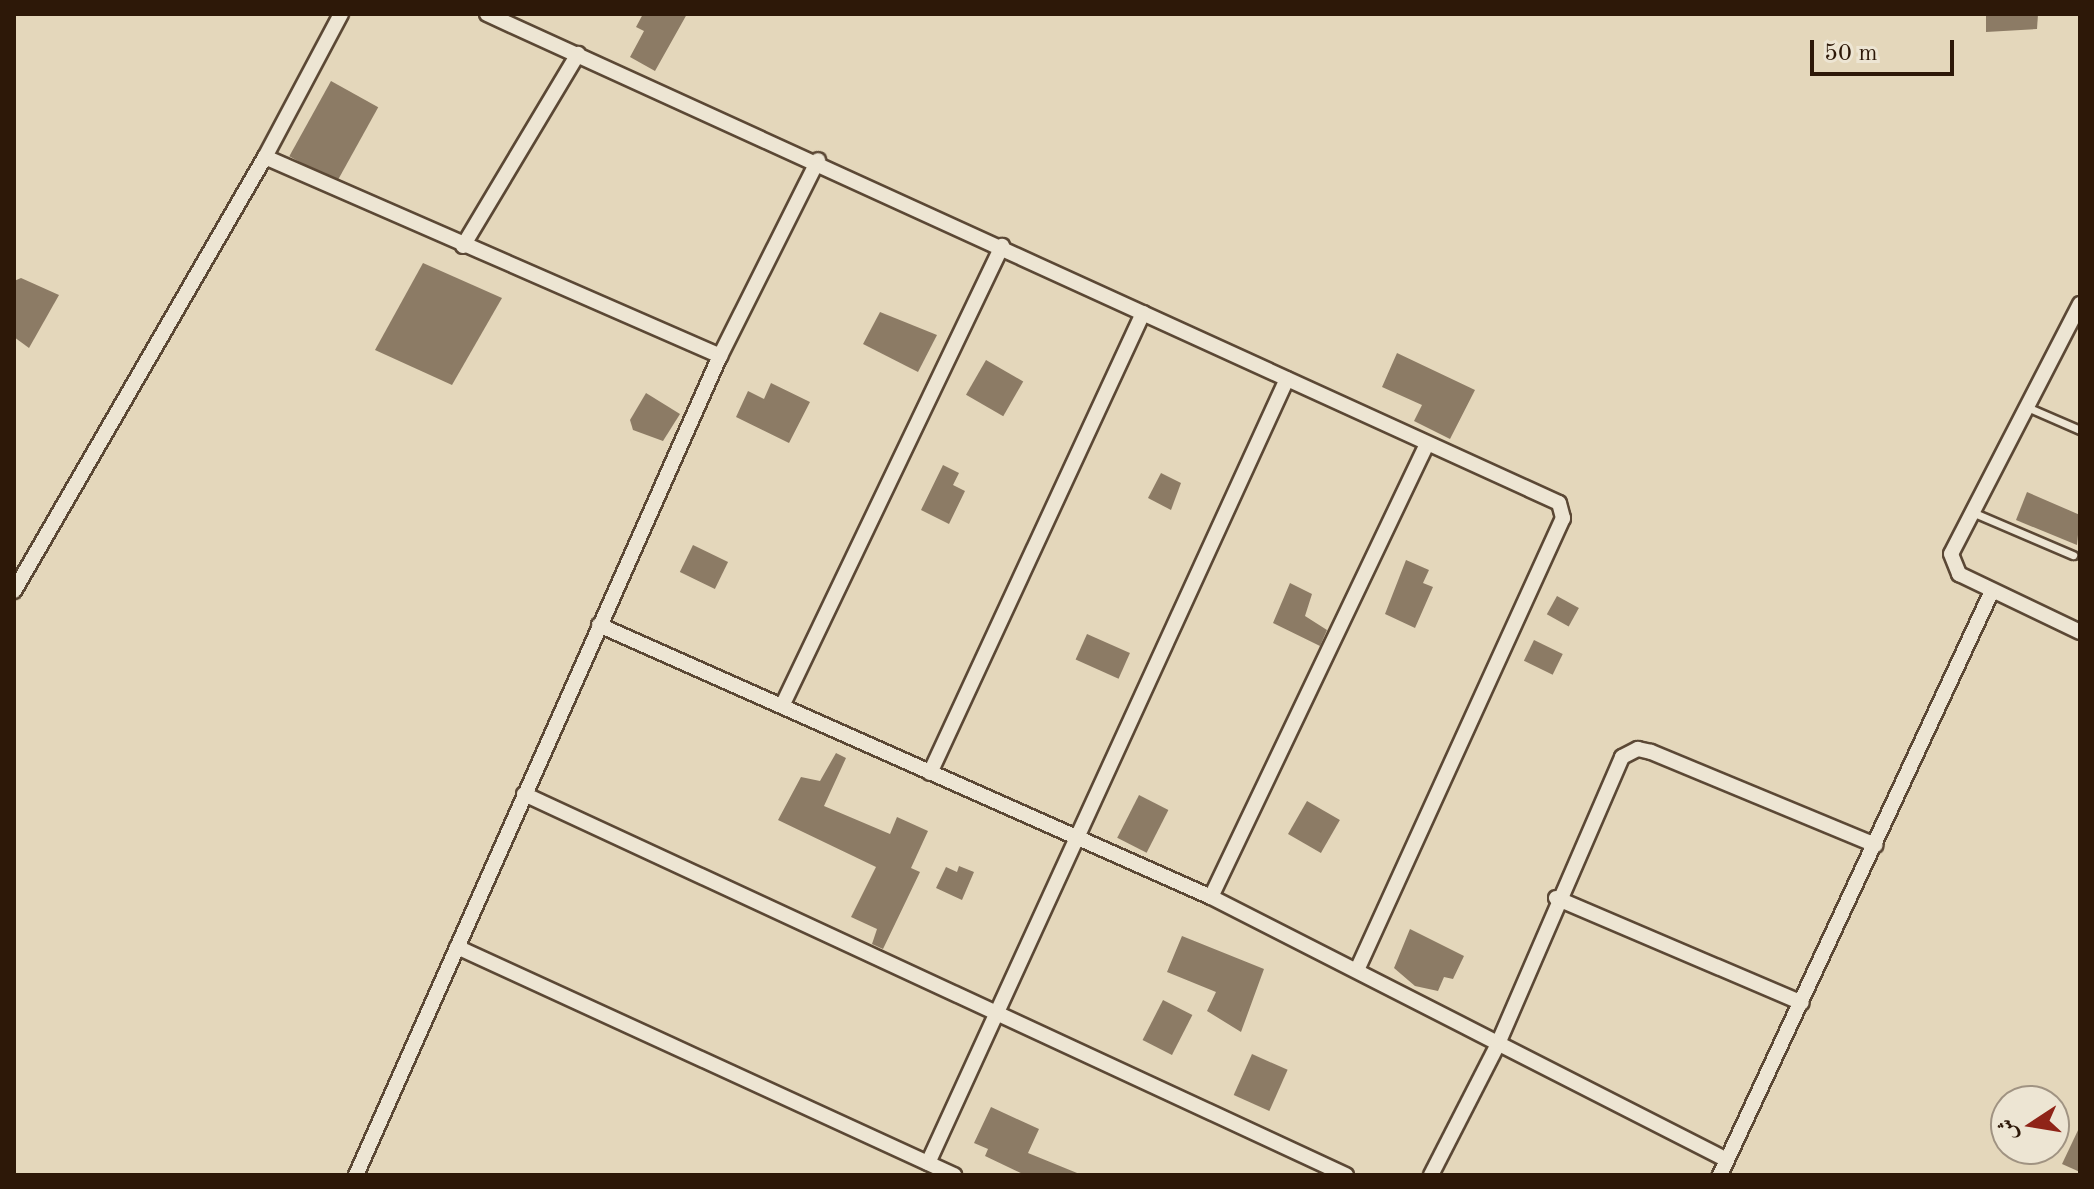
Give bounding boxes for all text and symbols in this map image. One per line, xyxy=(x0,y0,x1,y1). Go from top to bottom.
scale bar xyxy=(1814,24,1958,74)
text: 50 m xyxy=(1824,42,1878,66)
north arrow xyxy=(1990,1085,2070,1165)
text: ش xyxy=(1995,1117,2022,1143)

